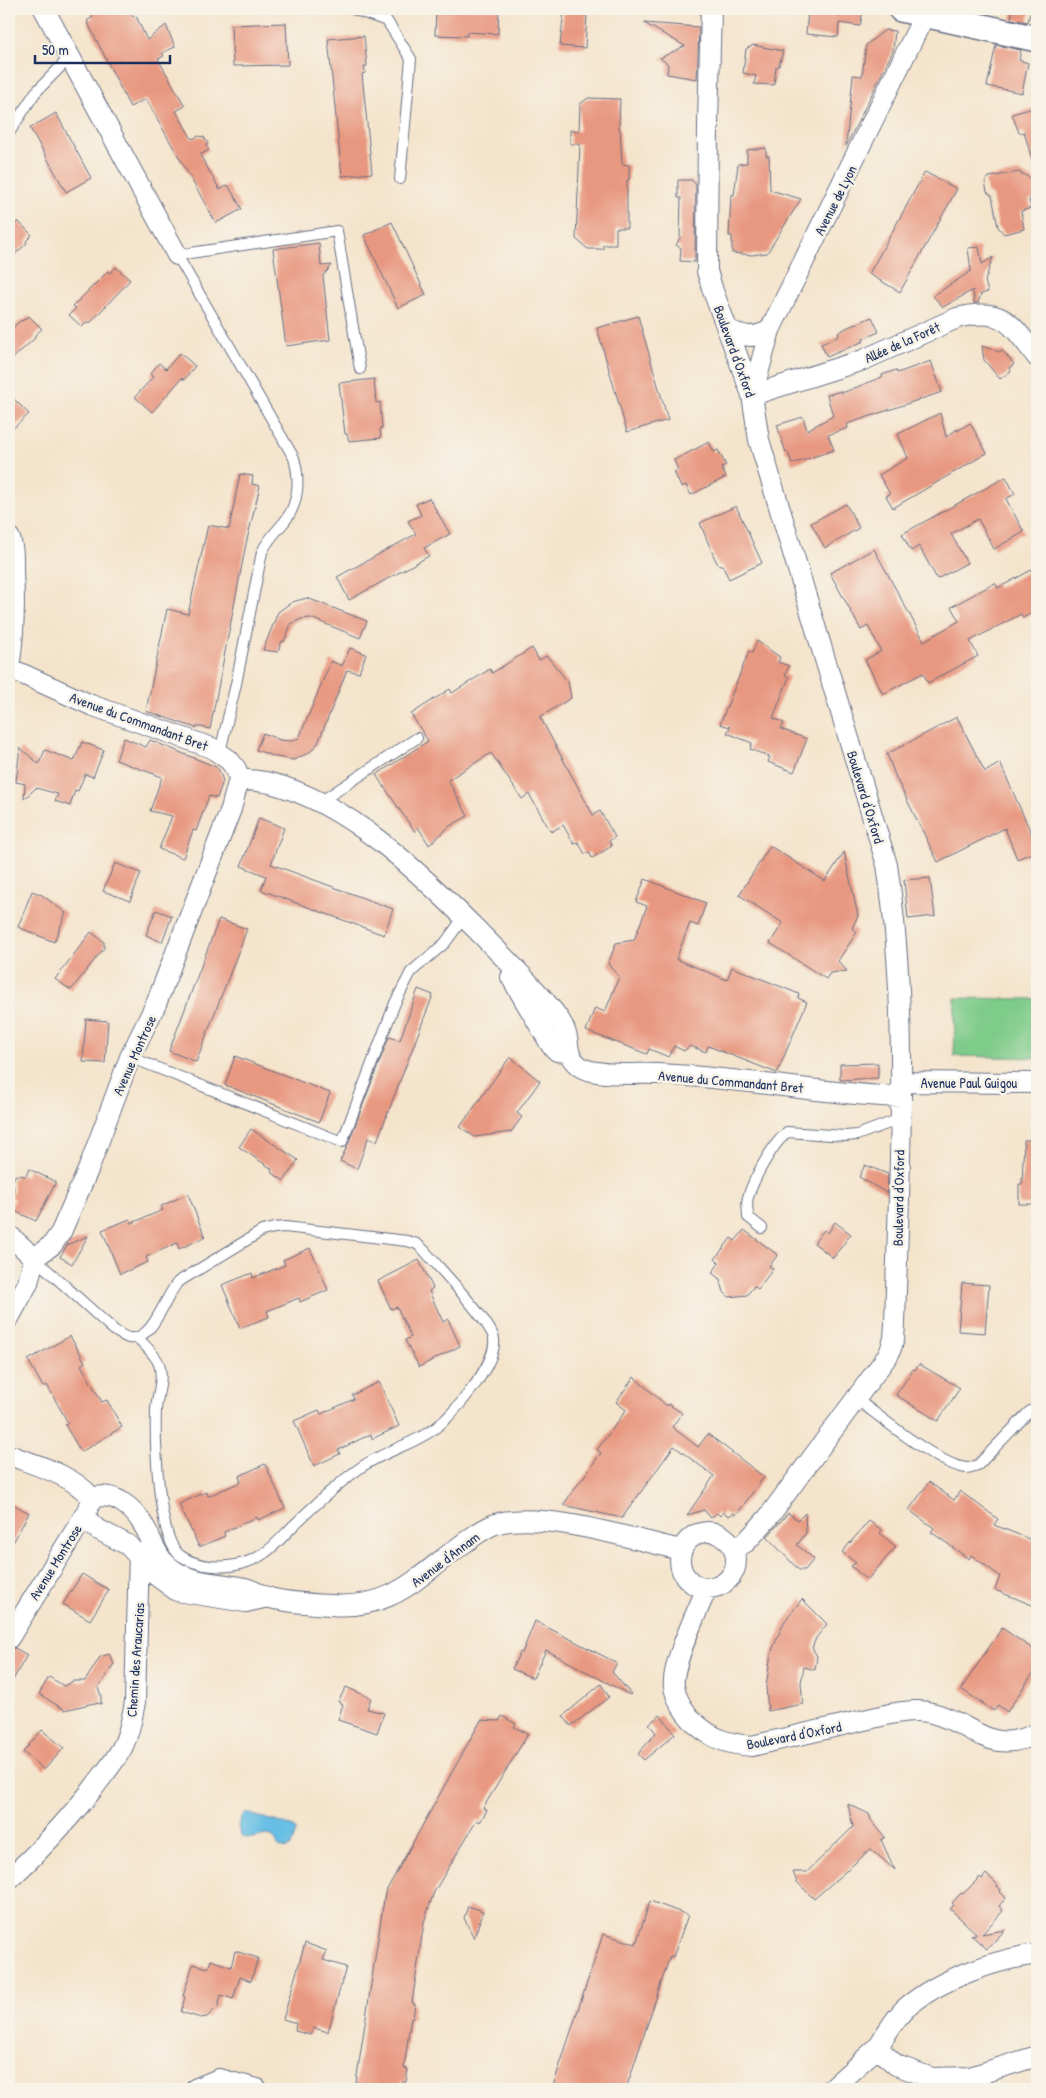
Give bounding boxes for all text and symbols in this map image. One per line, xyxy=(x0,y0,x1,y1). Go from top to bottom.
scale bar xyxy=(35,32,170,64)
text: 50 m xyxy=(42,39,69,60)
street label: Avenue de Lyon xyxy=(809,162,862,239)
street label: Boulevard d'Oxford xyxy=(710,303,761,400)
street label: Allée de la Forêt xyxy=(861,317,943,367)
street label: Avenue du Commandant Bret xyxy=(67,687,211,755)
street label: Boulevard d'Oxford xyxy=(843,748,889,846)
street label: Avenue Montrose xyxy=(108,1012,160,1098)
street label: Avenue du Commandant Bret xyxy=(658,1065,804,1097)
street label: Avenue Paul Guigou xyxy=(921,1073,1018,1093)
street label: Boulevard d'Oxford xyxy=(888,1149,908,1246)
street label: Avenue Montrose xyxy=(24,1520,86,1603)
street label: Avenue d'Annam xyxy=(407,1527,483,1591)
street label: Chemin des Araucarias xyxy=(122,1602,148,1718)
street label: Boulevard d'Oxford xyxy=(745,1716,844,1753)

